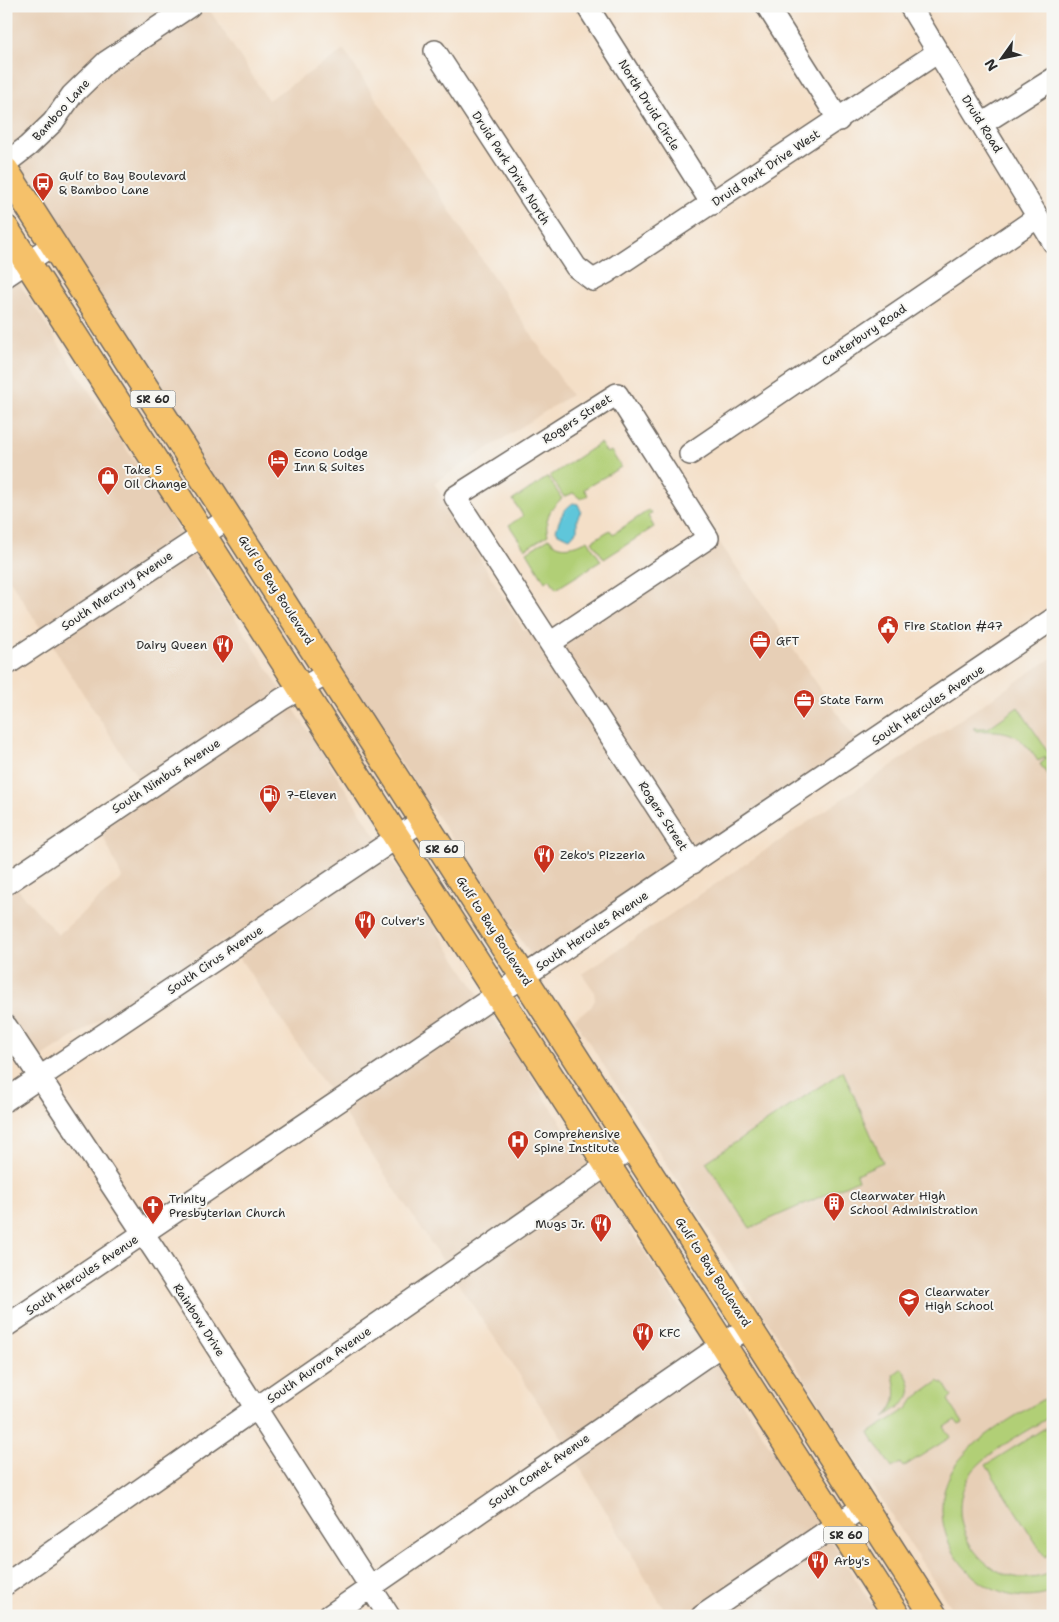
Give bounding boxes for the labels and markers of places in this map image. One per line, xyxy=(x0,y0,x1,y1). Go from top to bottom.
place label: Gulf to Bay Boulevard & Bamboo Lane xyxy=(59,168,187,198)
bus stop icon: Gulf to Bay Boulevard & Bamboo Lane xyxy=(31,171,55,202)
place label: Econo Lodge Inn & Suites xyxy=(294,445,368,475)
hotel icon: Econo Lodge Inn & Suites xyxy=(266,448,290,479)
place label: Take 5 Oil Change xyxy=(124,462,187,492)
shop icon: Take 5 Oil Change xyxy=(96,465,120,496)
public building icon: Fire Station #47 xyxy=(876,614,900,645)
place label: Fire Station #47 xyxy=(904,618,1003,634)
office icon: GFT xyxy=(748,629,772,660)
restaurant icon: Dairy Queen xyxy=(211,633,235,664)
place label: GFT xyxy=(776,633,800,649)
place label: Dairy Queen xyxy=(136,637,207,653)
office icon: State Farm xyxy=(792,688,816,719)
place label: State Farm xyxy=(820,692,884,708)
fuel station icon: 7-Eleven xyxy=(258,783,282,814)
place label: 7-Eleven xyxy=(286,787,337,803)
restaurant icon: Zeko's Pizzeria xyxy=(532,843,556,874)
place label: Zeko's Pizzeria xyxy=(560,847,646,863)
restaurant icon: Culver's xyxy=(353,909,377,940)
place label: Culver's xyxy=(381,913,425,929)
place label: Comprehensive Spine Institute xyxy=(534,1126,620,1156)
hospital icon: Comprehensive Spine Institute xyxy=(506,1129,530,1160)
place label: Clearwater High School Administration xyxy=(850,1188,978,1218)
place label: Trinity Presbyterian Church xyxy=(169,1191,285,1221)
building icon: Clearwater High School Administration xyxy=(822,1191,846,1222)
church icon: Trinity Presbyterian Church xyxy=(141,1194,165,1225)
restaurant icon: Mugs Jr. xyxy=(589,1212,613,1243)
place label: Mugs Jr. xyxy=(535,1216,585,1232)
place label: Clearwater High School xyxy=(925,1284,994,1314)
school or university icon: Clearwater High School xyxy=(897,1287,921,1318)
restaurant icon: KFC xyxy=(631,1321,655,1352)
place label: KFC xyxy=(659,1325,680,1341)
restaurant icon: Arby's xyxy=(806,1549,830,1580)
place label: Arby's xyxy=(834,1553,870,1569)

